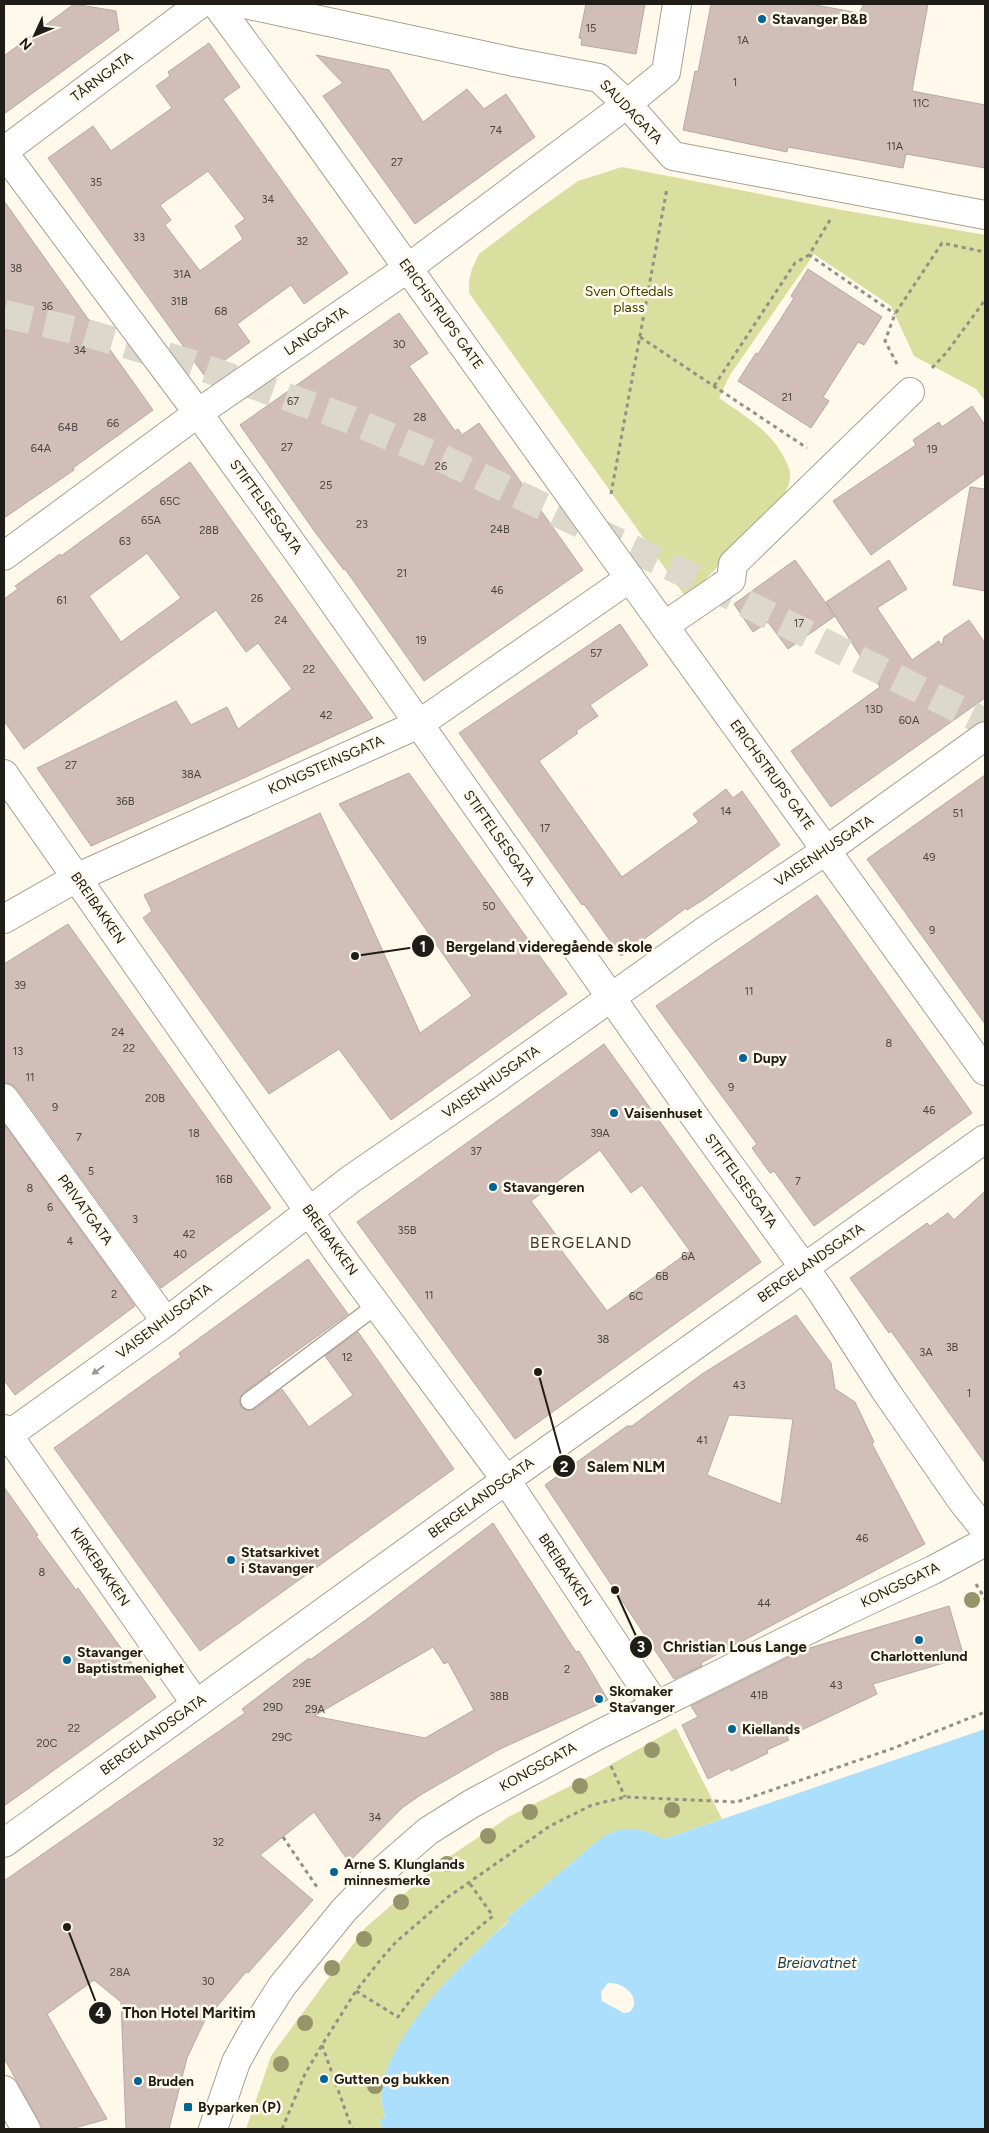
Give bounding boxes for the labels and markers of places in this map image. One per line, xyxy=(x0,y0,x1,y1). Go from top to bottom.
place label: Stavanger B&B xyxy=(772,11,868,28)
marker: Stavanger B&B xyxy=(756,13,768,25)
callout: Bergeland videregående skole xyxy=(411,931,663,961)
place label: Dupy xyxy=(753,1050,788,1067)
marker: Dupy xyxy=(737,1052,749,1064)
place label: Vaisenhuset xyxy=(624,1105,703,1122)
marker: Vaisenhuset xyxy=(608,1107,620,1119)
place label: Stavangeren xyxy=(503,1179,584,1196)
marker: Stavangeren xyxy=(487,1181,499,1193)
callout: Salem NLM xyxy=(551,1451,675,1481)
place label: Statsarkivet i Stavanger xyxy=(241,1544,320,1577)
marker: Statsarkivet i Stavanger xyxy=(225,1554,237,1566)
callout: Christian Lous Lange xyxy=(628,1632,817,1662)
marker: Charlottenlund xyxy=(913,1634,925,1646)
place label: Stavanger Baptistmenighet xyxy=(77,1644,185,1677)
place label: Charlottenlund xyxy=(871,1648,968,1665)
marker: Stavanger Baptistmenighet xyxy=(61,1654,73,1666)
place label: Skomaker Stavanger xyxy=(609,1683,675,1716)
marker: Skomaker Stavanger xyxy=(593,1693,605,1705)
place label: Kiellands xyxy=(742,1721,800,1738)
marker: Kiellands xyxy=(726,1723,738,1735)
place label: Arne S. Klunglands minnesmerke xyxy=(344,1856,465,1889)
marker: Arne S. Klunglands minnesmerke xyxy=(328,1866,340,1878)
callout: Thon Hotel Maritim xyxy=(88,1998,266,2028)
place label: Gutten og bukken xyxy=(334,2071,449,2088)
place label: Bruden xyxy=(148,2073,194,2090)
marker: Gutten og bukken xyxy=(318,2073,330,2085)
marker: Bruden xyxy=(132,2075,144,2087)
place label: Byparken (P) xyxy=(198,2099,281,2116)
marker: Byparken (P) xyxy=(182,2101,194,2113)

